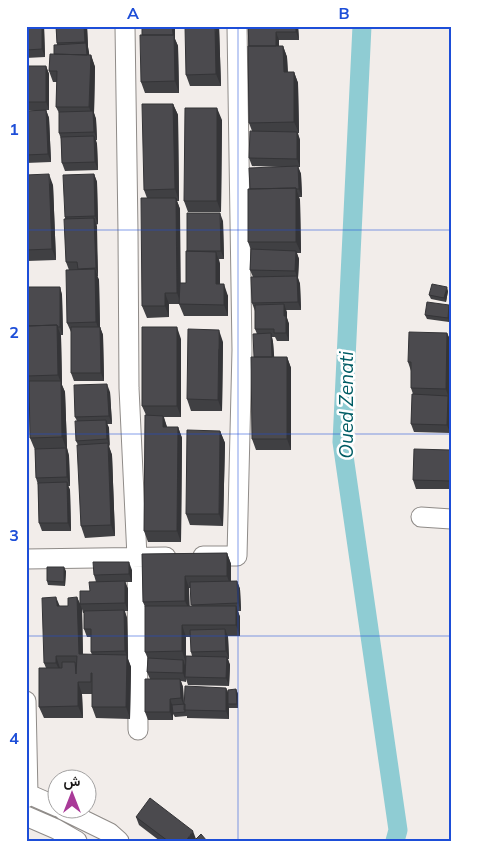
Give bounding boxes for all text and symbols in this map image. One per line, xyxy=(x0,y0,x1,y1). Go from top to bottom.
text: A xyxy=(127,3,139,23)
text: B xyxy=(338,3,350,23)
text: 1 xyxy=(9,119,19,139)
text: 2 xyxy=(9,322,19,342)
water label: Oued Zenati xyxy=(334,351,358,459)
text: 3 xyxy=(9,525,19,545)
text: 4 xyxy=(9,728,19,748)
north arrow xyxy=(48,770,98,820)
text: ش xyxy=(64,772,81,790)

